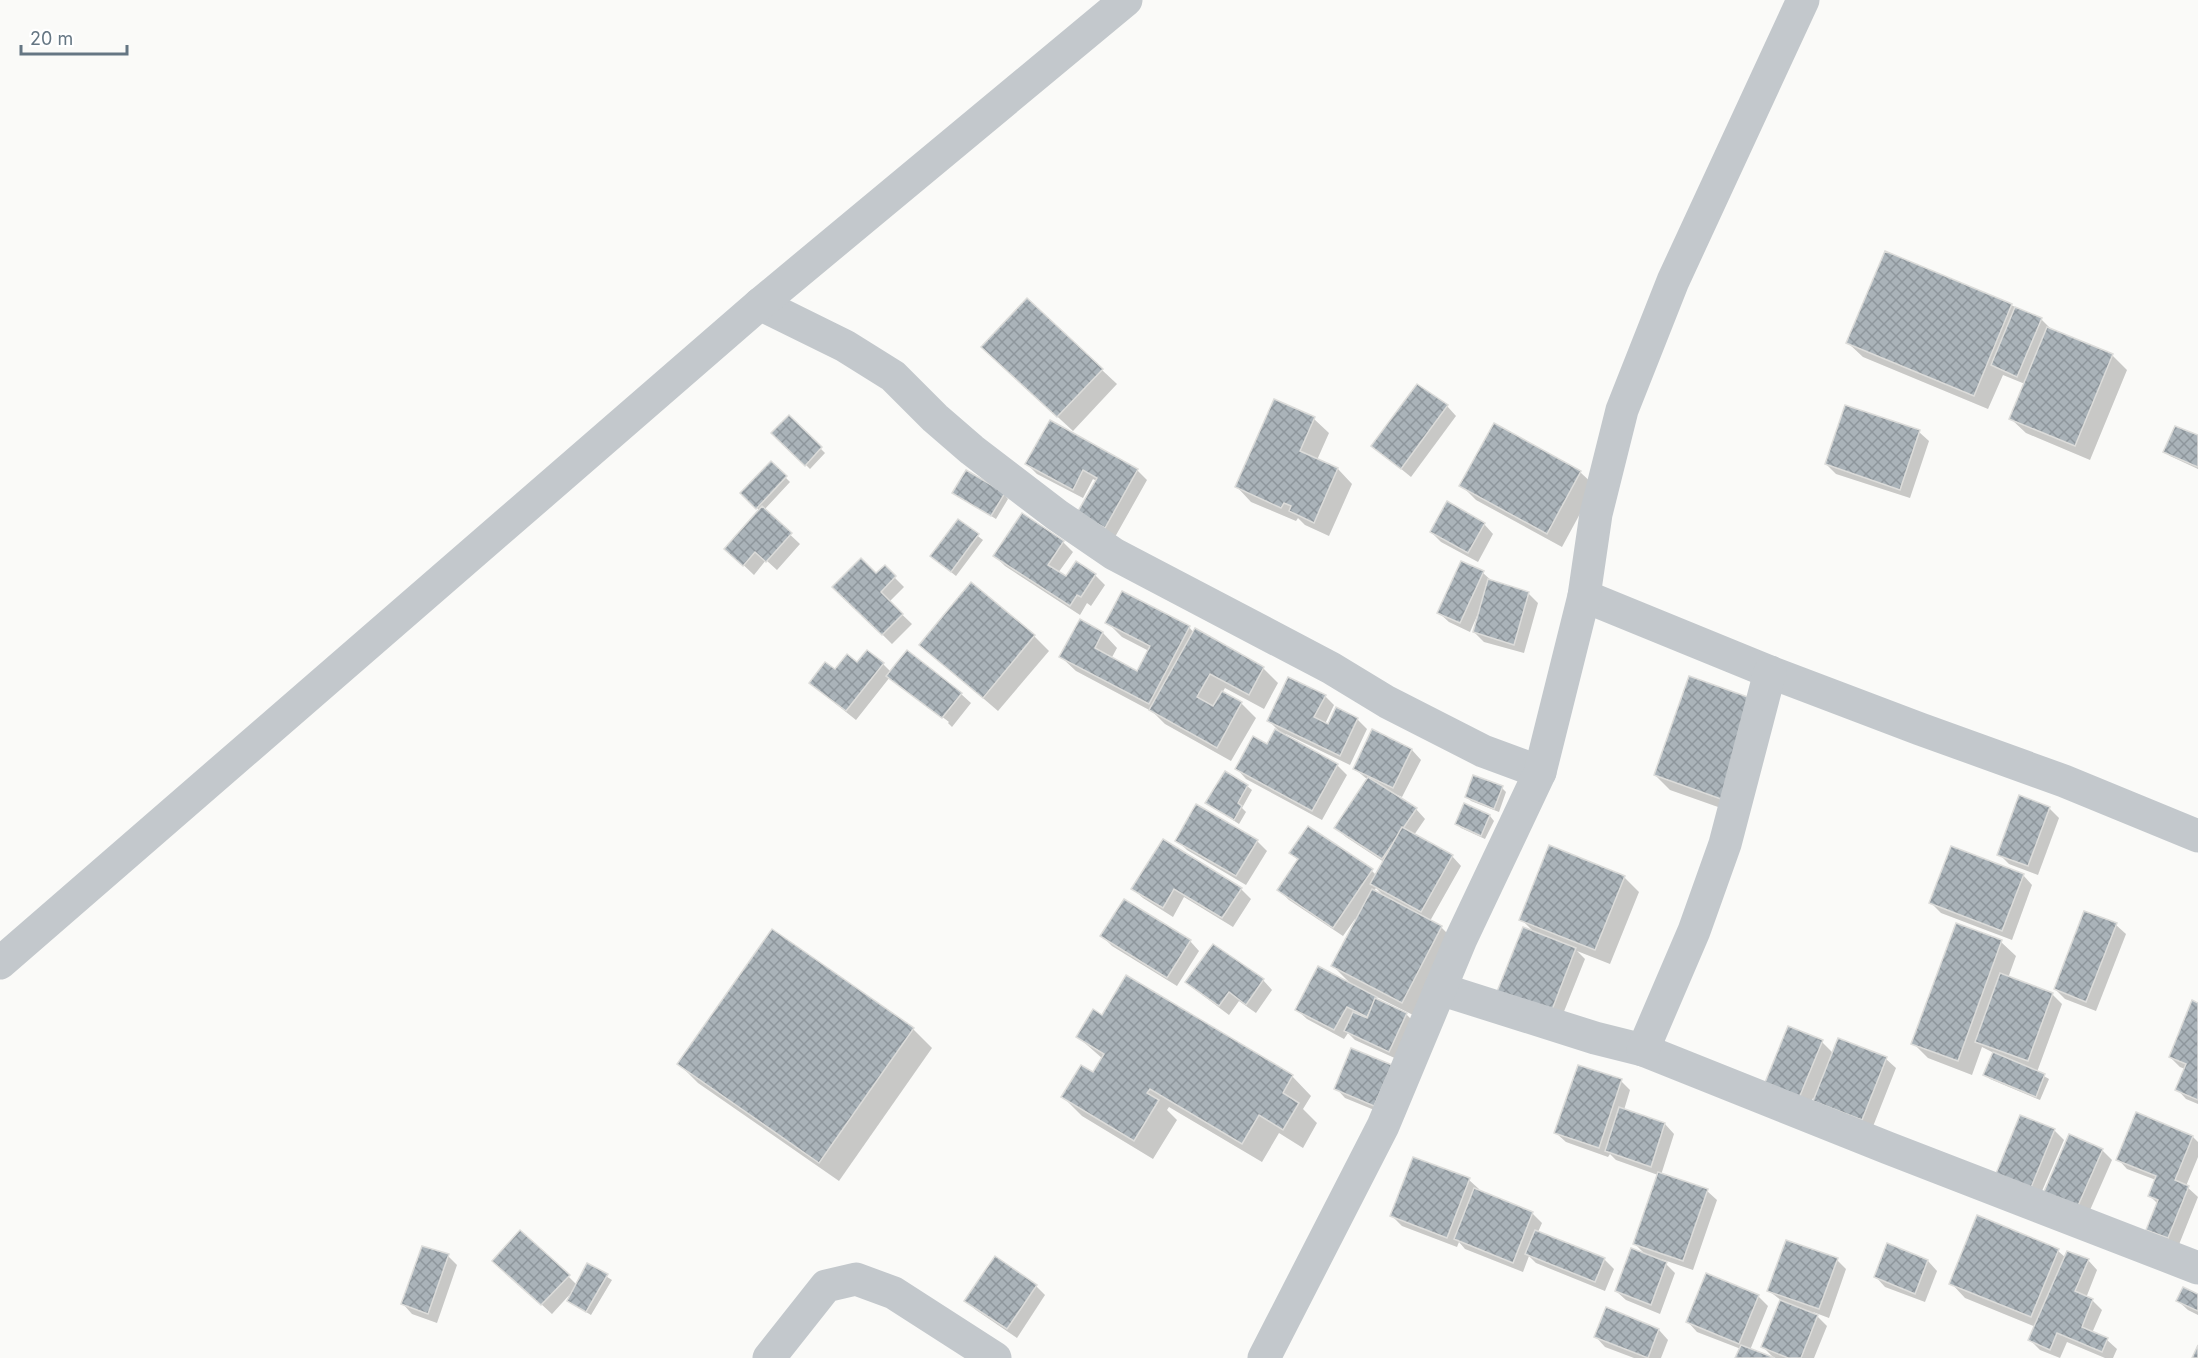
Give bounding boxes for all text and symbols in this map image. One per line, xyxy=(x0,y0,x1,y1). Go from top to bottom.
scale bar xyxy=(21,18,128,56)
text: 20 m xyxy=(30,28,73,49)

